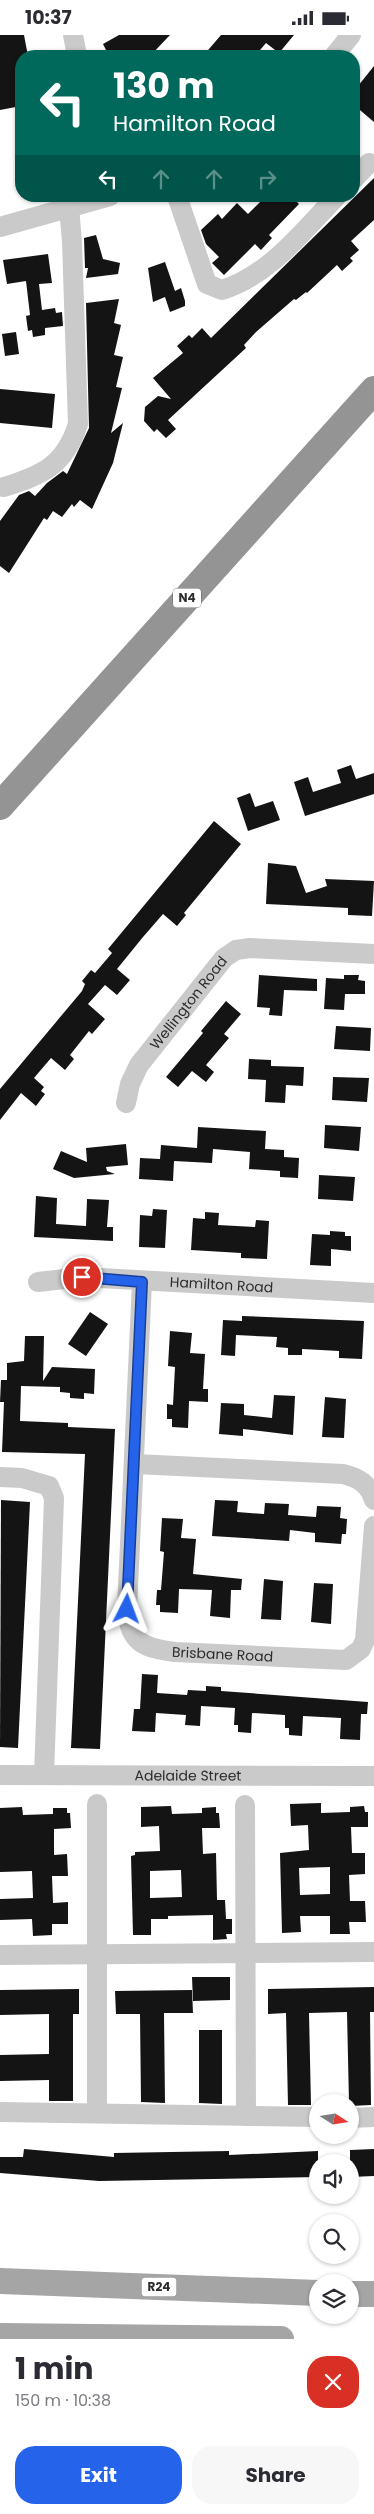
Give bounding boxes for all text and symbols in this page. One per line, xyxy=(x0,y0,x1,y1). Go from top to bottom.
text: 10:37 xyxy=(25,4,72,31)
text: 130 m xyxy=(113,61,215,110)
icon: left xyxy=(30,70,95,135)
text: Hamilton Road xyxy=(113,108,276,139)
icon: left xyxy=(94,165,122,193)
icon: ahead xyxy=(147,165,175,193)
icon: ahead xyxy=(200,165,228,193)
icon: right xyxy=(253,165,281,193)
road number: N4 xyxy=(173,589,201,607)
street label: Wellington Road xyxy=(145,952,232,1054)
pin xyxy=(61,1256,103,1298)
icon: arrive xyxy=(68,1263,96,1291)
street label: Hamilton Road xyxy=(169,1272,274,1297)
position arrow xyxy=(100,1582,152,1634)
street label: Brisbane Road xyxy=(171,1642,274,1667)
street label: Adelaide Street xyxy=(135,1765,241,1786)
north arrow xyxy=(309,2094,359,2144)
map controls xyxy=(309,2094,359,2324)
button: sound xyxy=(309,2154,359,2204)
button: search xyxy=(309,2214,359,2264)
button: layers xyxy=(309,2274,359,2324)
road number: R24 xyxy=(142,2277,176,2297)
text: 1 min xyxy=(15,2347,93,2390)
button: close xyxy=(307,2356,359,2408)
text: 150 m · 10:38 xyxy=(15,2389,111,2412)
button: Exit xyxy=(15,2446,182,2504)
button: Share xyxy=(192,2446,359,2504)

